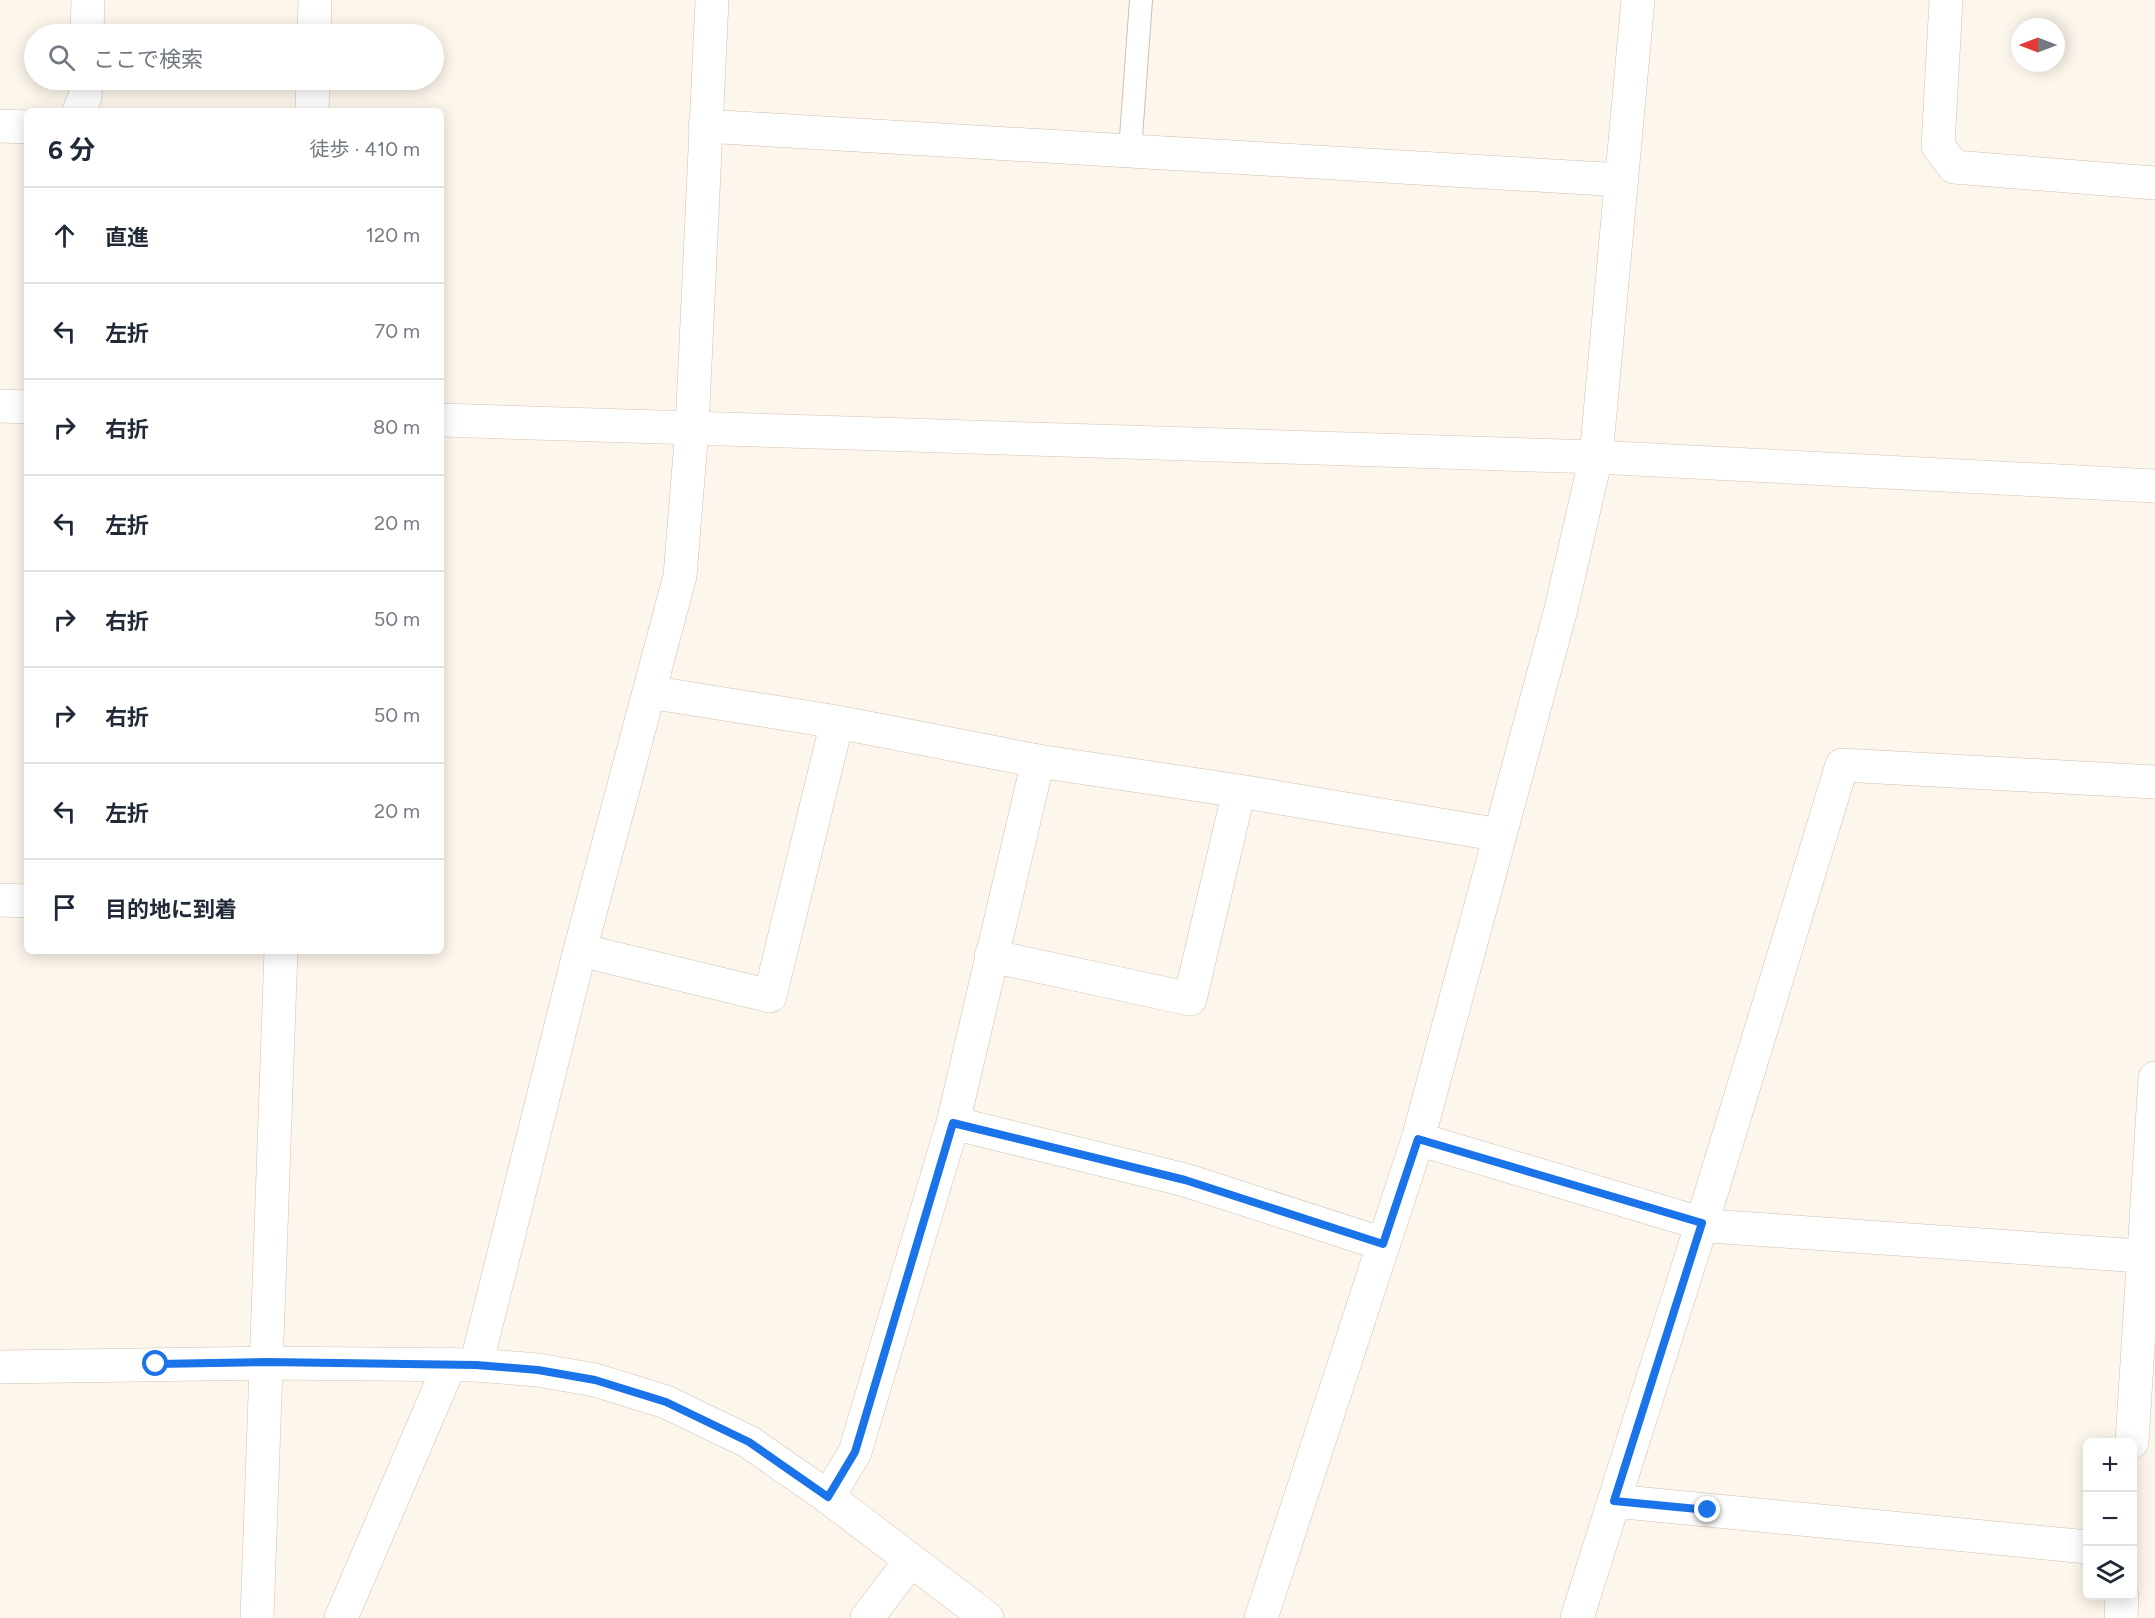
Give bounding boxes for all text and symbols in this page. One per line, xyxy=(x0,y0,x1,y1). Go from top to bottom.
north arrow xyxy=(2011,18,2065,72)
search box xyxy=(24,24,444,90)
icon: search xyxy=(45,41,78,74)
text: ここで検索 xyxy=(93,46,203,73)
text: 6 分 xyxy=(48,134,95,166)
text: 徒歩 · 410 m xyxy=(310,137,420,161)
icon: ahead xyxy=(48,219,81,252)
text: 120 m xyxy=(366,223,420,247)
text: 直進 xyxy=(105,224,149,251)
icon: left xyxy=(48,315,81,348)
text: 70 m xyxy=(374,319,420,343)
text: 左折 xyxy=(105,320,149,347)
icon: right xyxy=(48,411,81,444)
text: 80 m xyxy=(373,415,420,439)
text: 右折 xyxy=(105,416,149,443)
icon: left xyxy=(48,507,81,540)
text: 20 m xyxy=(374,511,420,535)
text: 左折 xyxy=(105,512,149,539)
icon: right xyxy=(48,603,81,636)
text: 50 m xyxy=(374,607,420,631)
text: 右折 xyxy=(105,608,149,635)
icon: right xyxy=(48,699,81,732)
text: 50 m xyxy=(374,703,420,727)
text: 右折 xyxy=(105,704,149,731)
icon: left xyxy=(48,795,81,828)
text: 20 m xyxy=(374,799,420,823)
text: 左折 xyxy=(105,800,149,827)
icon: arrive xyxy=(48,891,81,924)
text: 目的地に到着 xyxy=(105,896,237,923)
route start xyxy=(142,1350,168,1376)
map controls xyxy=(2083,1438,2137,1600)
button: + xyxy=(2083,1438,2137,1492)
button: − xyxy=(2083,1492,2137,1546)
route end xyxy=(1694,1496,1720,1522)
button: layers xyxy=(2083,1546,2137,1600)

